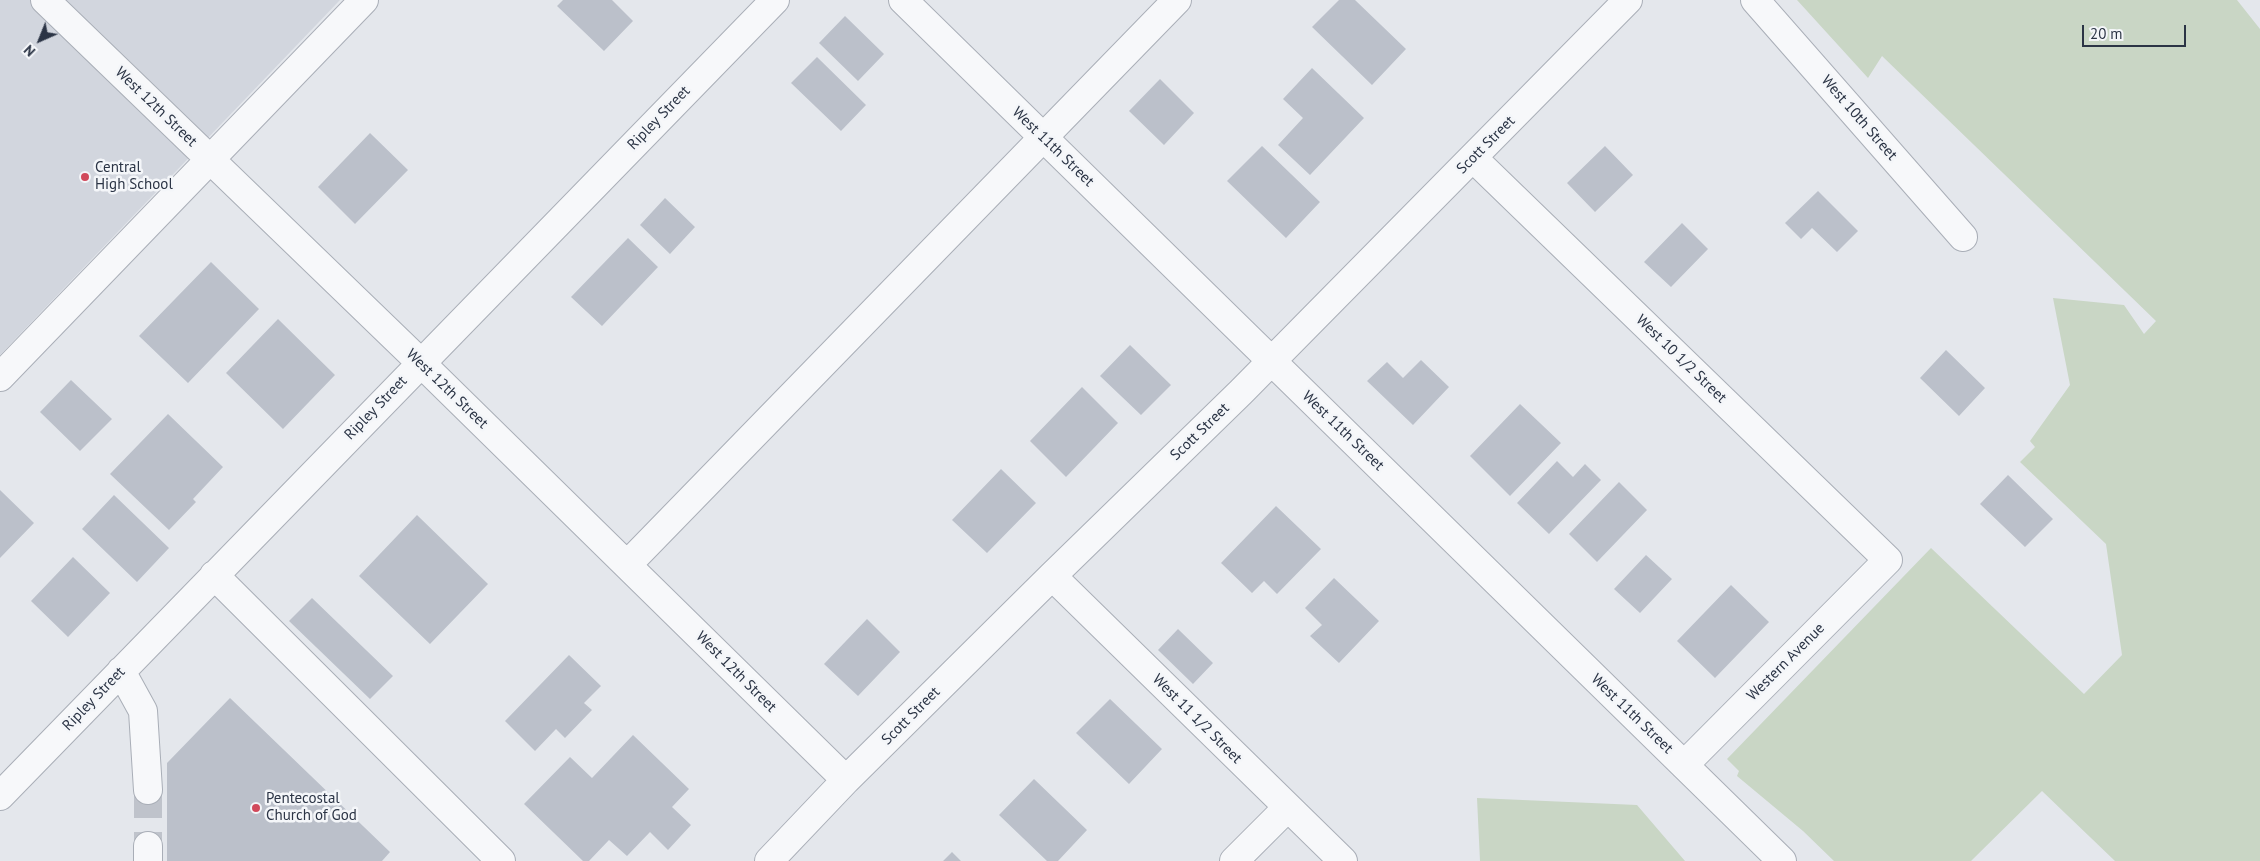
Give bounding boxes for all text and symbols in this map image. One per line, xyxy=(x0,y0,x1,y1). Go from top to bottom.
north arrow xyxy=(15,15,65,65)
scale bar xyxy=(2085,15,2189,47)
text: 20 m xyxy=(2090,24,2123,43)
text: N xyxy=(20,41,39,60)
street label: West 12th Street xyxy=(111,63,201,151)
street label: West 10th Street xyxy=(1817,72,1901,164)
street label: Ripley Street xyxy=(624,82,694,154)
street label: West 11th Street xyxy=(1008,103,1098,191)
street label: Scott Street xyxy=(1453,112,1519,178)
place label: Central High School xyxy=(95,159,173,194)
marker: Central High School xyxy=(79,171,91,183)
street label: West 10 1/2 Street xyxy=(1632,311,1730,407)
street label: West 12th Street xyxy=(402,345,492,433)
street label: Ripley Street xyxy=(341,372,411,444)
street label: West 11th Street xyxy=(1298,387,1388,475)
street label: Scott Street xyxy=(1167,400,1233,464)
street label: Western Avenue xyxy=(1743,619,1829,705)
street label: West 12th Street xyxy=(692,628,780,716)
street label: Ripley Street xyxy=(59,663,129,735)
street label: West 11th Street xyxy=(1587,670,1677,758)
street label: West 11 1/2 Street xyxy=(1149,671,1245,767)
street label: Scott Street xyxy=(878,683,944,749)
place label: Pentecostal Church of God xyxy=(266,790,357,825)
marker: Pentecostal Church of God xyxy=(250,802,262,814)

